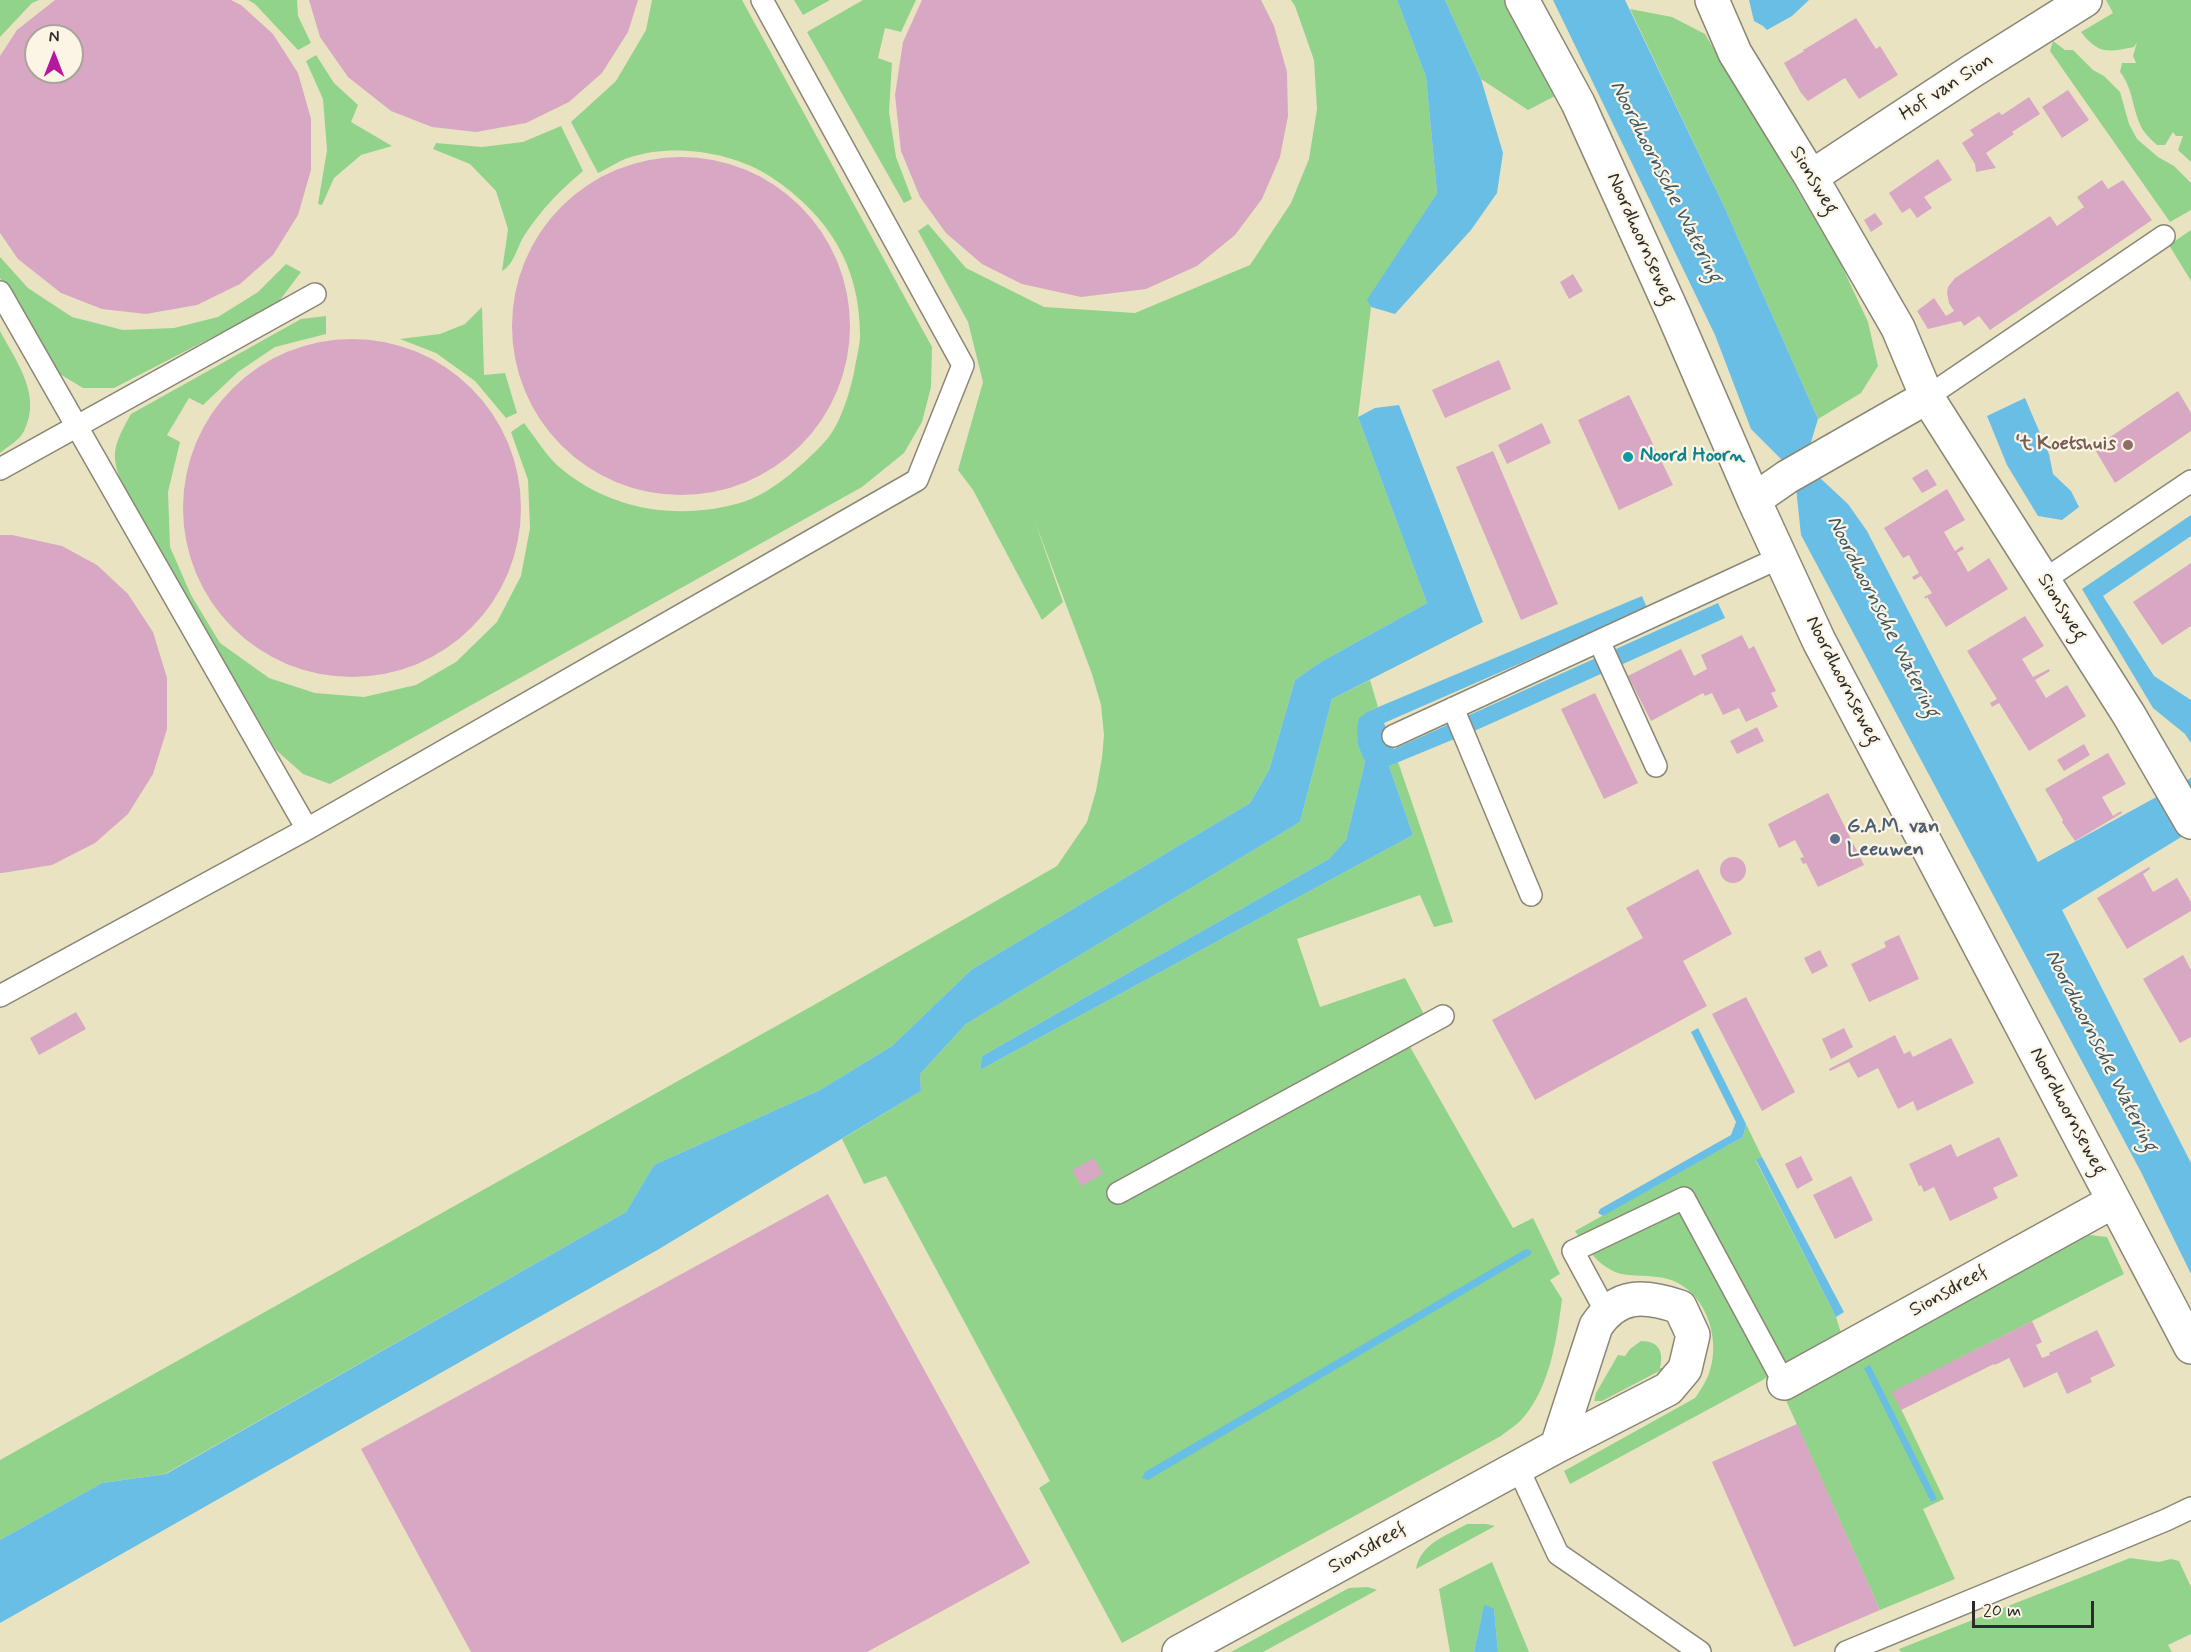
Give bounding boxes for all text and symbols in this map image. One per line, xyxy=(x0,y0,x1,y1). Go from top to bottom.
north arrow xyxy=(24,24,84,84)
text: N xyxy=(49,27,59,48)
street label: Hof van Sion xyxy=(1896,49,1998,127)
water label: Noordhoornsche Watering xyxy=(1603,77,1727,287)
street label: Sionsweg xyxy=(1783,142,1843,220)
street label: Noordhoornseweg xyxy=(1600,169,1680,309)
place label: ‘t Koetshuis xyxy=(2016,433,2116,457)
marker: ‘t Koetshuis xyxy=(2121,438,2135,452)
place label: Noord Hoorn xyxy=(1640,445,1745,469)
marker: Noord Hoorn xyxy=(1621,450,1635,464)
water label: Noordhoornsche Watering xyxy=(1820,512,1944,722)
street label: Sionsweg xyxy=(2031,570,2091,646)
street label: Noordhoornseweg xyxy=(1799,612,1885,750)
place label: G.A.M. van Leeuwen xyxy=(1847,816,1939,863)
marker: G.A.M. van Leeuwen xyxy=(1828,832,1842,846)
water label: Noordhoornsche Watering xyxy=(2038,946,2162,1156)
street label: Noordhoornseweg xyxy=(2023,1044,2111,1180)
street label: Sionsdreef xyxy=(1906,1261,1992,1323)
street label: Sionsdreef xyxy=(1325,1518,1411,1580)
scale bar xyxy=(1975,1589,2096,1627)
text: 20 m xyxy=(1983,1599,2021,1623)

